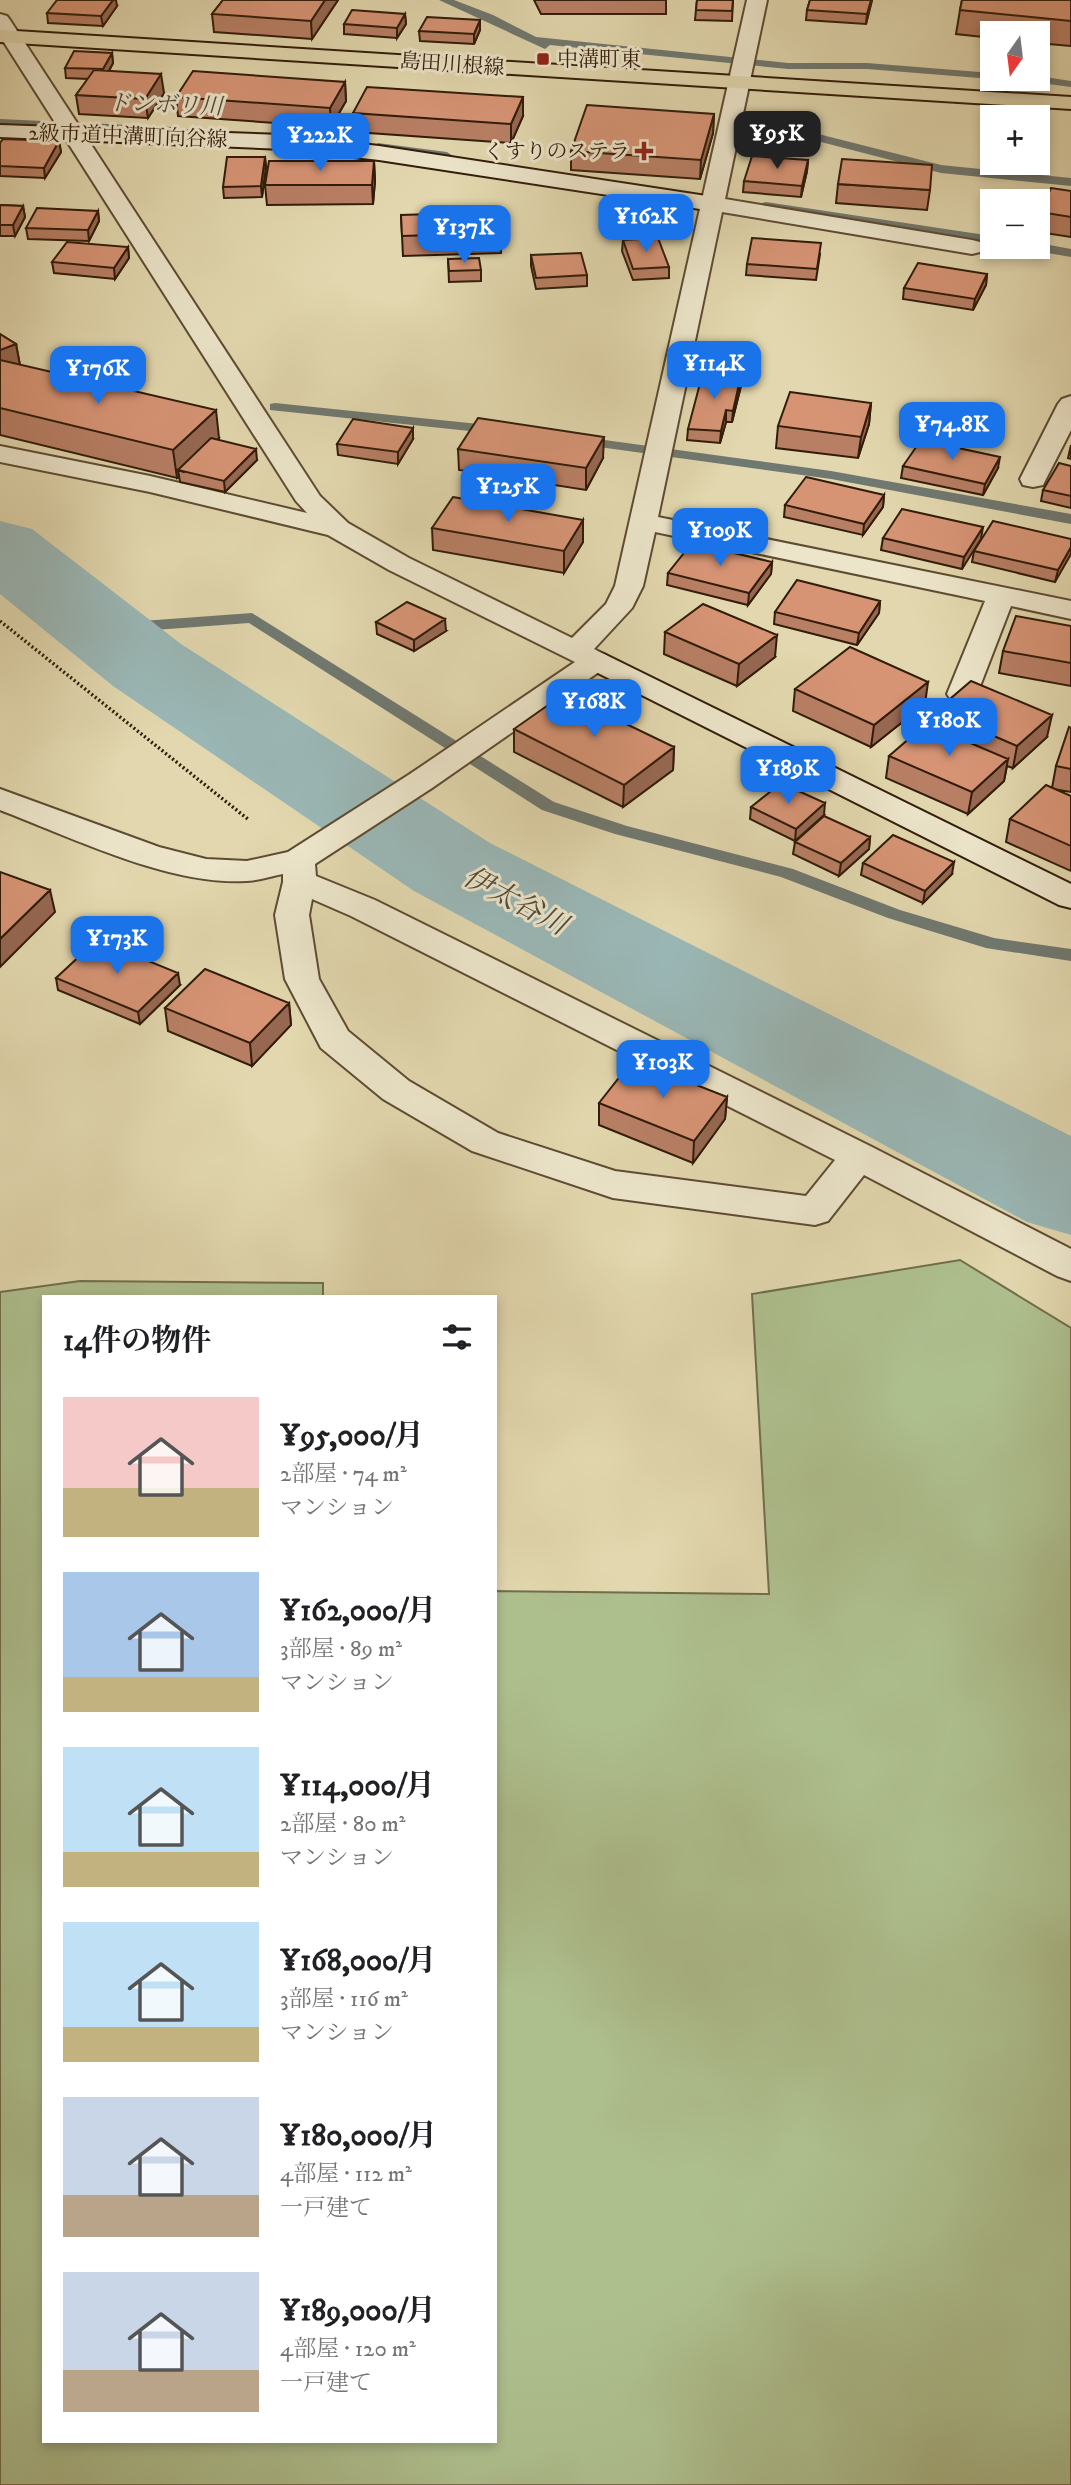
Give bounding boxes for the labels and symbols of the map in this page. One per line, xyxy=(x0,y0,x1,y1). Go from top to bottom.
north arrow xyxy=(980,21,1050,91)
place label: 中溝町東 xyxy=(557,47,641,73)
street label: 島田川根線 xyxy=(399,48,505,82)
marker: 中溝町東 xyxy=(535,51,551,67)
water label: ドンボリ川 xyxy=(107,89,226,122)
pin: ¥95K xyxy=(736,111,818,171)
pin: ¥222K xyxy=(271,114,369,173)
street label: 2級市道中溝町向谷線 xyxy=(28,121,228,153)
place label: くすりのステラ xyxy=(483,139,630,165)
marker: くすりのステラ xyxy=(636,143,652,159)
pin: ¥162K xyxy=(597,194,695,254)
pin: ¥137K xyxy=(415,205,513,265)
pin: ¥114K xyxy=(665,342,763,401)
pin: ¥176K xyxy=(49,346,147,406)
pin: ¥74.8K xyxy=(895,402,1009,462)
pin: ¥125K xyxy=(459,464,557,524)
pin: ¥109K xyxy=(671,508,769,568)
pin: ¥168K xyxy=(545,680,643,739)
pin: ¥180K xyxy=(900,698,998,758)
pin: ¥189K xyxy=(739,746,837,806)
water label: 伊太谷川 xyxy=(458,860,576,944)
pin: ¥173K xyxy=(68,916,166,976)
pin: ¥103K xyxy=(614,1040,712,1100)

